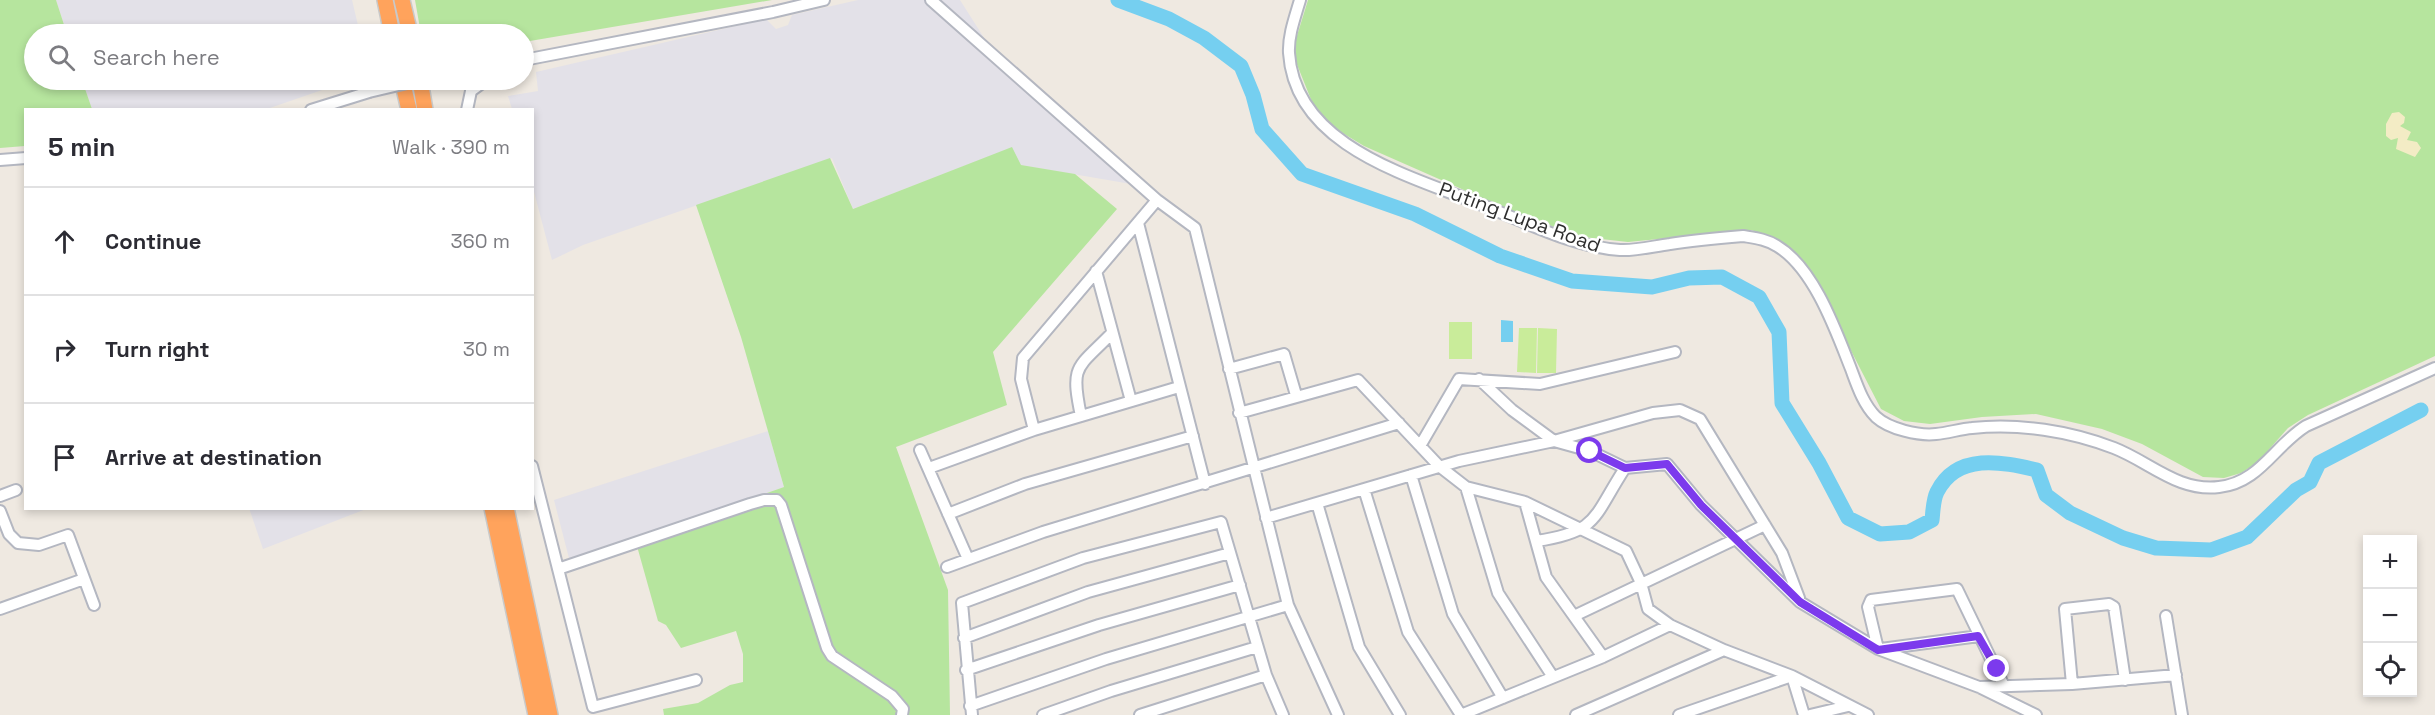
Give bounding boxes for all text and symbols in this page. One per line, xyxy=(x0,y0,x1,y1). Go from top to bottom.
search box xyxy=(24,24,534,90)
icon: search xyxy=(45,41,78,74)
text: Search here xyxy=(93,43,220,71)
text: 5 min xyxy=(48,130,115,164)
text: Walk · 390 m xyxy=(392,134,510,160)
street label: Puting Lupa Road xyxy=(1436,176,1604,258)
icon: ahead xyxy=(48,225,81,258)
text: Continue xyxy=(105,227,201,255)
text: 360 m xyxy=(451,228,510,254)
icon: right xyxy=(48,333,81,366)
text: Turn right xyxy=(105,335,210,363)
text: 30 m xyxy=(463,336,510,362)
route start xyxy=(1576,437,1602,463)
icon: arrive xyxy=(48,441,81,474)
text: Arrive at destination xyxy=(105,443,322,471)
map controls xyxy=(2363,535,2417,697)
button: + xyxy=(2363,535,2417,589)
button: − xyxy=(2363,589,2417,643)
button: locate xyxy=(2363,643,2417,697)
route end xyxy=(1983,655,2009,681)

